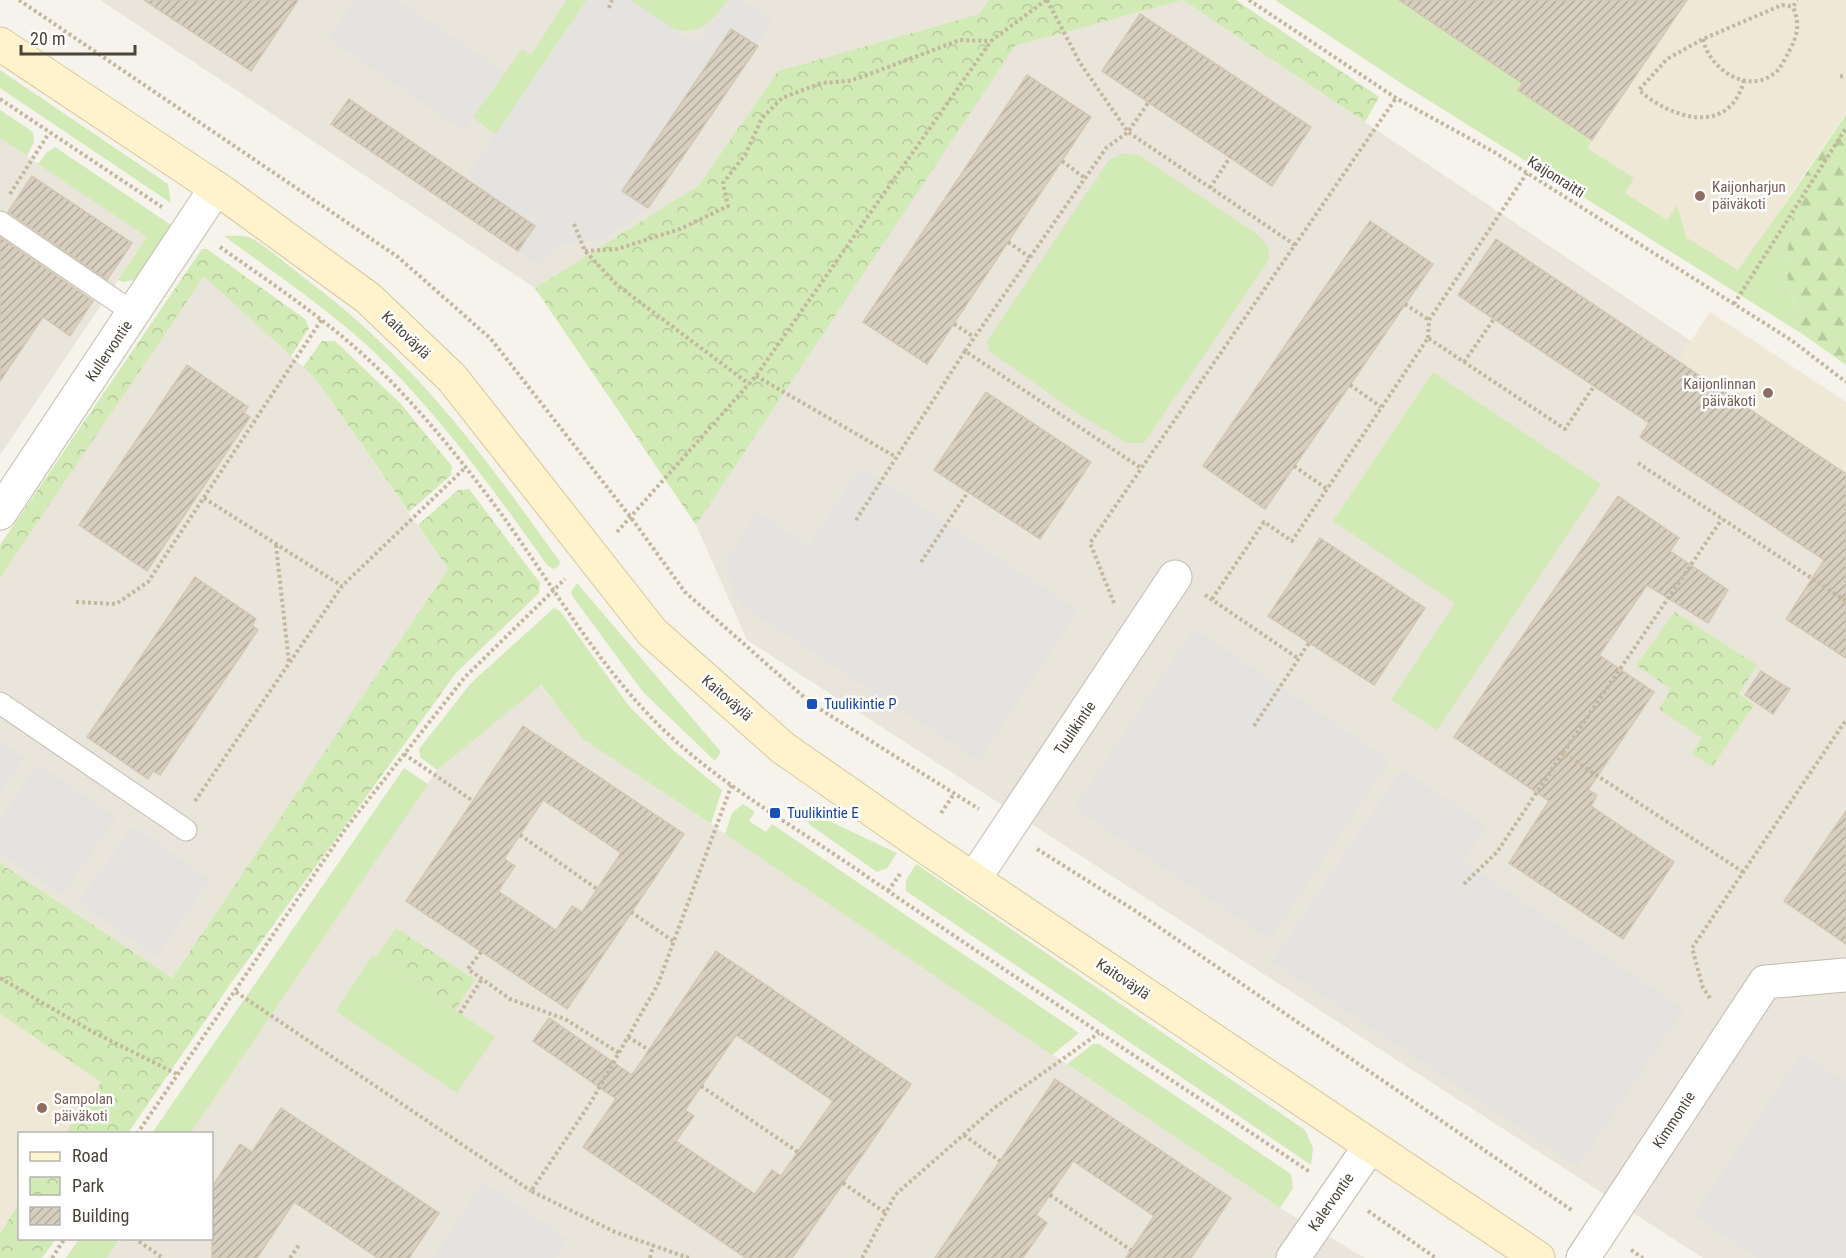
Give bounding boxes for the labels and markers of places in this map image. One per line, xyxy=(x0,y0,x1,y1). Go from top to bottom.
place label: Kaijonharjun päiväkoti xyxy=(1712,178,1786,213)
marker: Kaijonharjun päiväkoti xyxy=(1693,189,1707,203)
place label: Kaijonlinnan päiväkoti xyxy=(1683,375,1756,410)
marker: Kaijonlinnan päiväkoti xyxy=(1761,386,1775,400)
place label: Tuulikintie P xyxy=(824,695,897,713)
marker: Tuulikintie P xyxy=(805,697,819,711)
place label: Tuulikintie E xyxy=(787,804,859,822)
marker: Tuulikintie E xyxy=(768,806,782,820)
place label: Sampolan päiväkoti xyxy=(54,1090,113,1125)
marker: Sampolan päiväkoti xyxy=(35,1101,49,1115)

